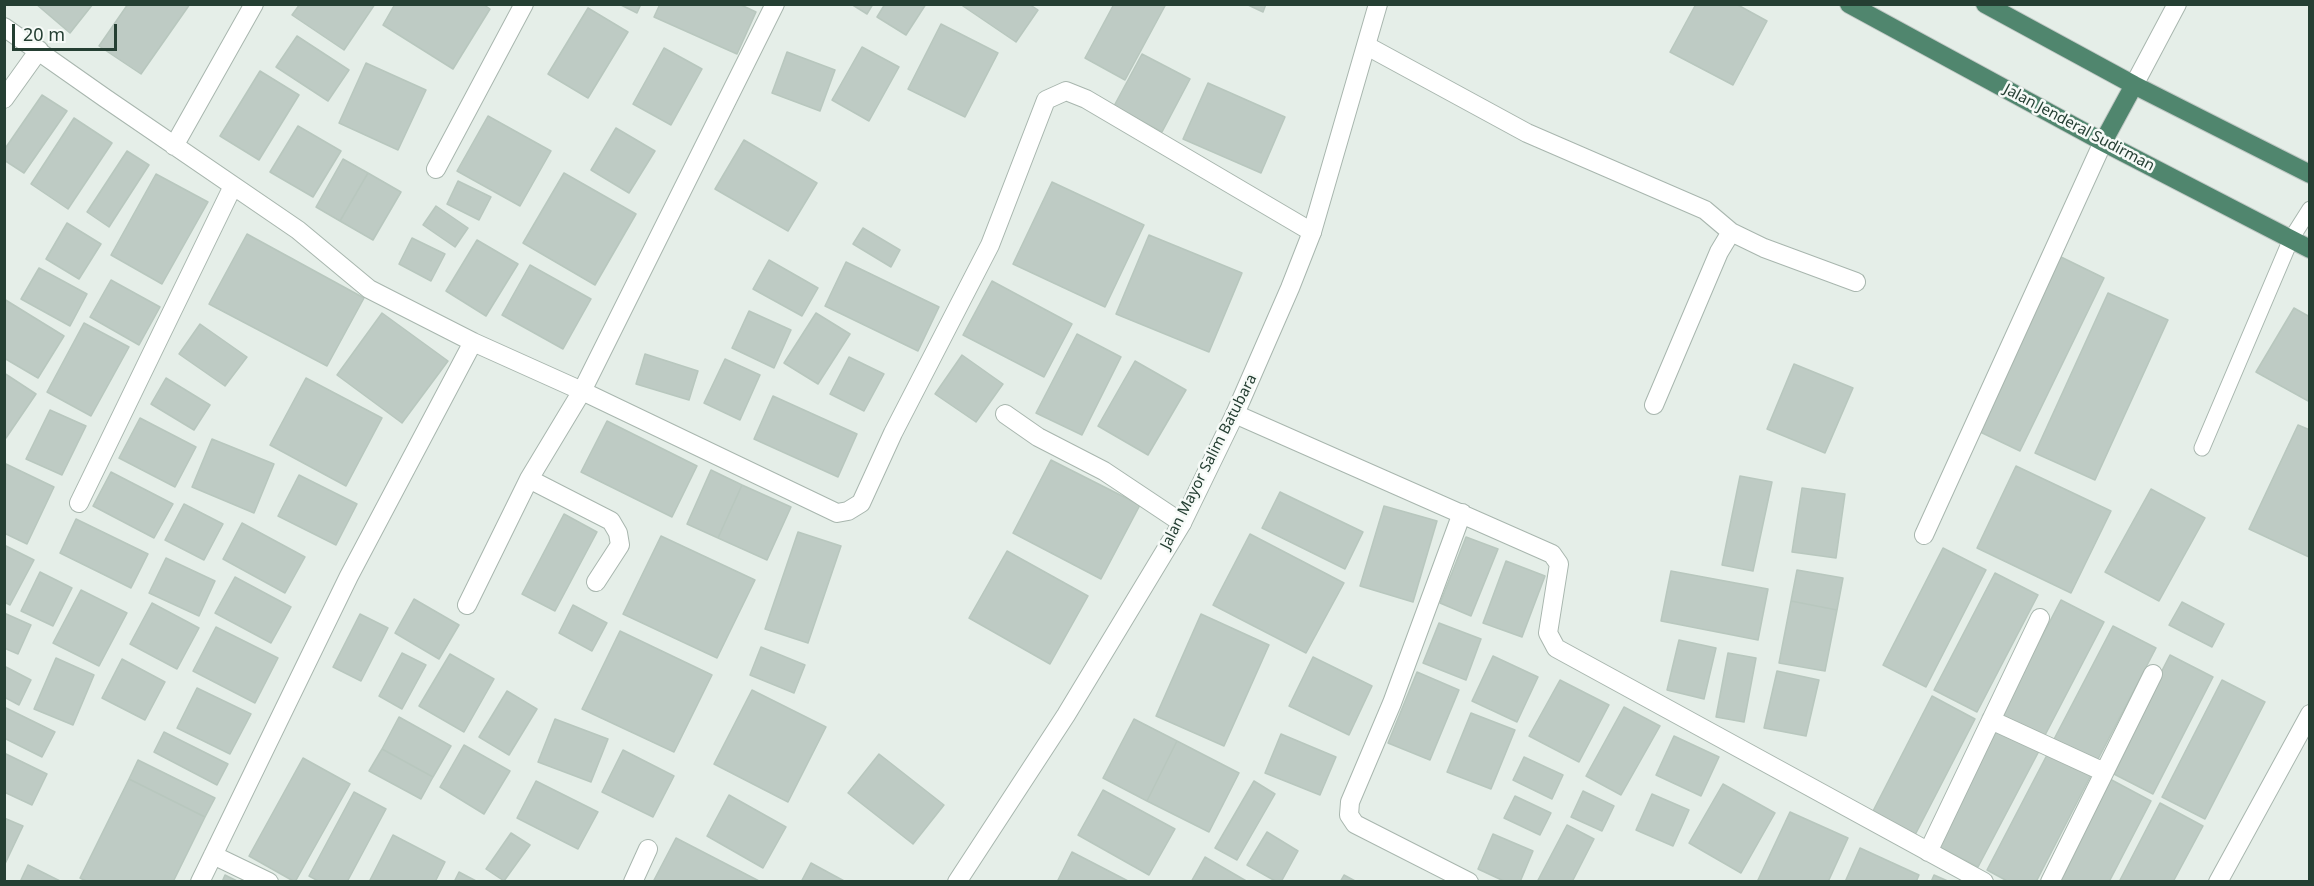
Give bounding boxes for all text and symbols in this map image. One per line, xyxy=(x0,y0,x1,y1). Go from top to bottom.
scale bar xyxy=(15,12,120,50)
text: 20 m xyxy=(23,22,65,46)
street label: Jalan Jenderal Sudirman xyxy=(2001,81,2157,175)
street label: Jalan Mayor Salim Batubara xyxy=(1157,372,1261,552)

